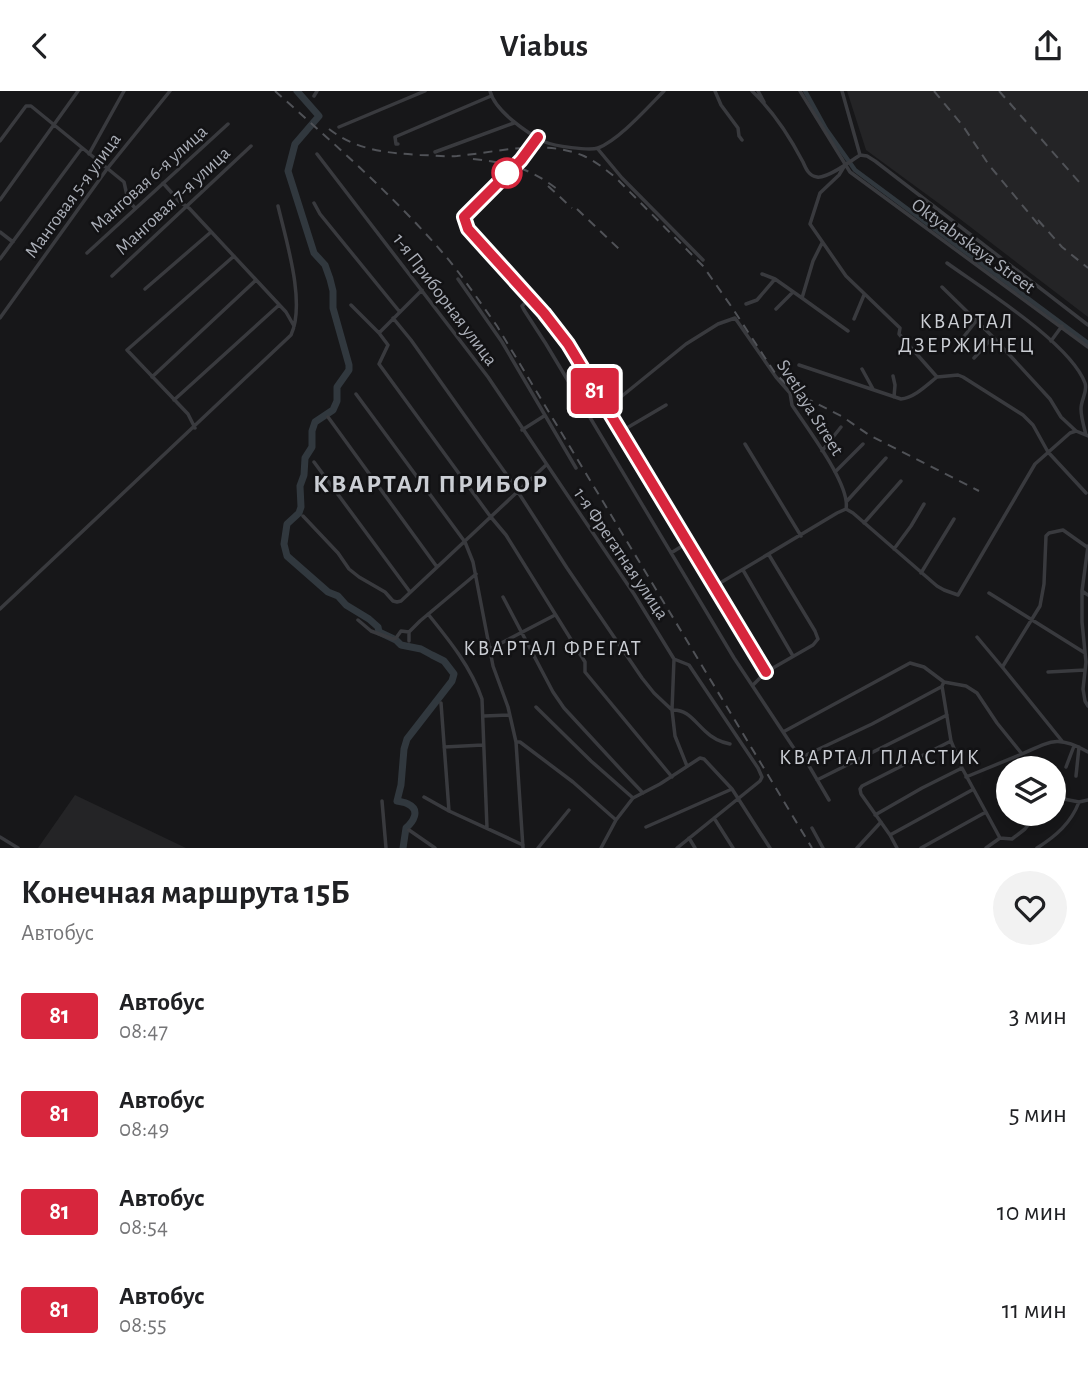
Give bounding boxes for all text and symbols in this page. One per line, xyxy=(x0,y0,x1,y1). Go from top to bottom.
icon: back xyxy=(21,27,59,65)
icon: share xyxy=(1029,27,1067,65)
text: Viabus xyxy=(500,30,588,62)
street label: Манговая 6-я улица xyxy=(87,122,211,236)
street label: Манговая 5-я улица xyxy=(22,130,125,262)
street label: Манговая 7-я улица xyxy=(112,143,234,259)
unlabelled marker xyxy=(492,158,522,188)
street label: Oktyabrskaya Street xyxy=(908,195,1038,297)
street label: 1-я Приборная улица xyxy=(389,230,501,370)
district label: КВАРТАЛ ДЗЕРЖИНЕЦ xyxy=(898,311,1036,356)
street label: Svetlaya Street xyxy=(773,357,847,459)
line badge: 81 xyxy=(564,368,626,414)
text: 81 xyxy=(585,379,605,403)
district label: КВАРТАЛ ПРИБОР xyxy=(313,471,549,497)
street label: 1-я Фрегатная улица xyxy=(570,485,672,623)
district label: КВАРТАЛ ФРЕГАТ xyxy=(463,638,643,659)
district label: КВАРТАЛ ПЛАСТИК xyxy=(779,747,981,768)
map controls xyxy=(996,756,1066,826)
button: layers xyxy=(996,756,1066,826)
button: heart xyxy=(993,871,1067,945)
text: Конечная маршрута 15Б xyxy=(21,877,350,910)
text: Автобус xyxy=(21,922,94,945)
text: Автобус xyxy=(119,989,205,1015)
text: 3 мин xyxy=(1009,1003,1067,1029)
text: 81 xyxy=(49,1004,70,1028)
text: 08:47 xyxy=(119,1020,168,1043)
text: Автобус xyxy=(119,1087,205,1113)
text: 5 мин xyxy=(1009,1101,1067,1127)
text: 81 xyxy=(49,1102,70,1126)
text: 08:49 xyxy=(119,1118,169,1141)
text: Автобус xyxy=(119,1185,205,1211)
text: 10 мин xyxy=(997,1199,1067,1225)
text: 81 xyxy=(49,1200,70,1224)
text: 08:54 xyxy=(119,1216,168,1239)
text: Автобус xyxy=(119,1283,205,1309)
text: 11 мин xyxy=(1002,1297,1067,1323)
text: 81 xyxy=(49,1298,70,1322)
text: 08:55 xyxy=(119,1314,167,1337)

